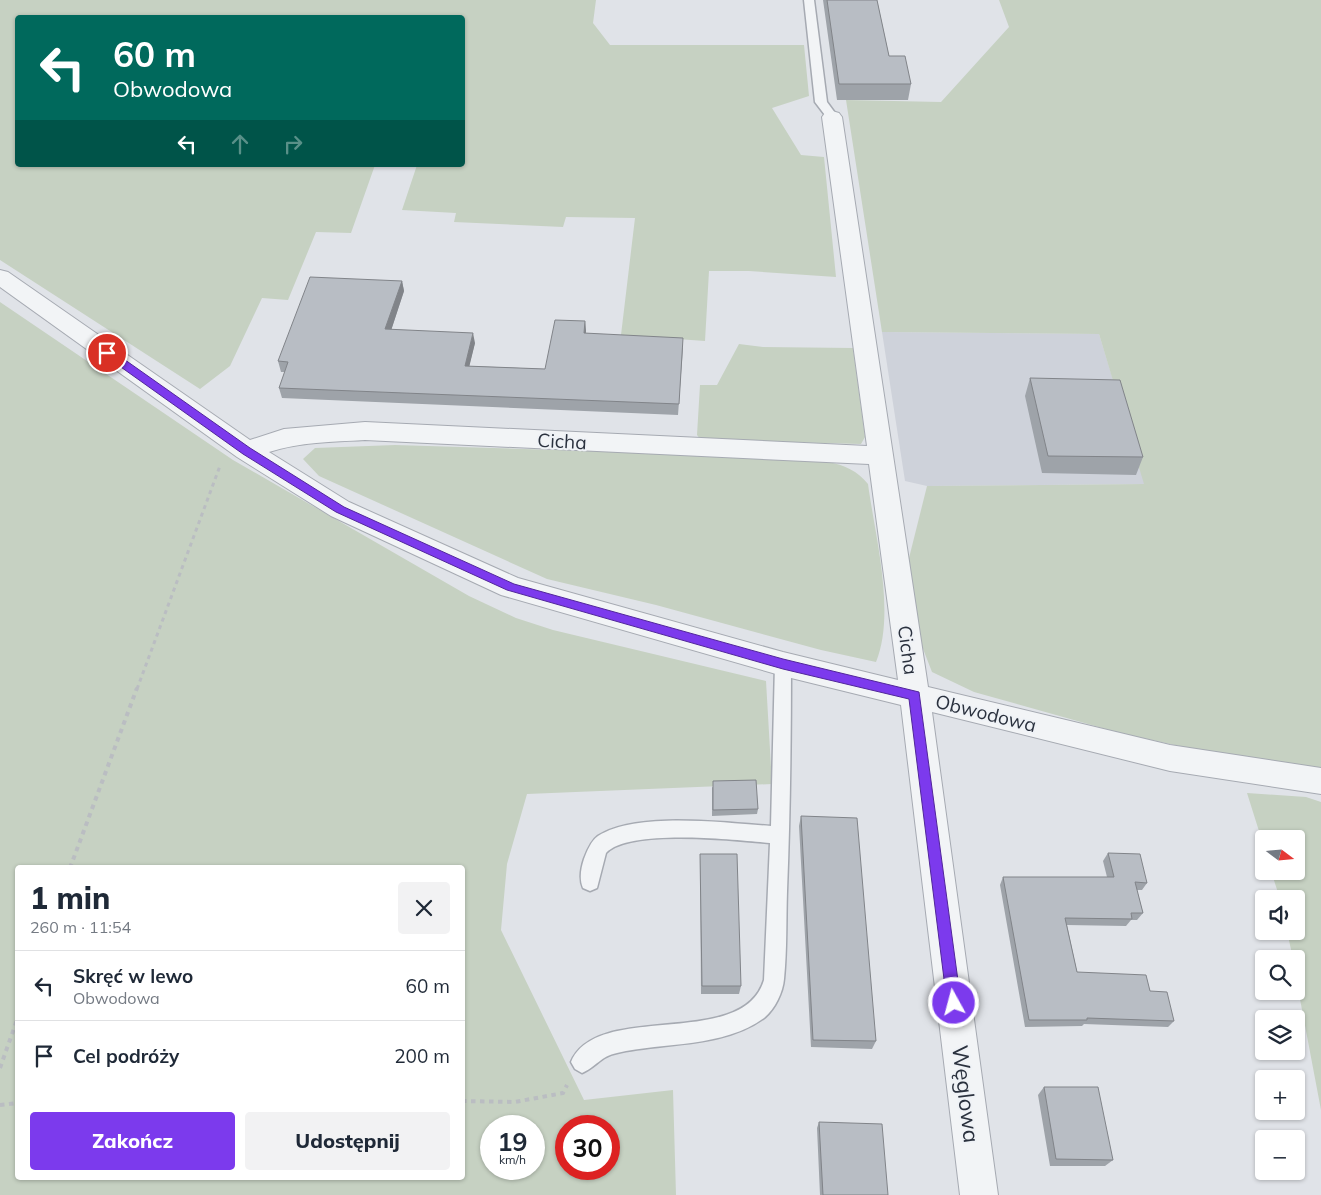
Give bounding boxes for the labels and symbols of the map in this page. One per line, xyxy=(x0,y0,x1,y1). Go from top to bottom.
pin xyxy=(86,332,128,374)
street label: Cicha xyxy=(537,428,587,454)
street label: Cicha xyxy=(893,624,923,676)
street label: Obwodowa xyxy=(933,689,1039,737)
north arrow xyxy=(1255,830,1305,880)
position arrow xyxy=(927,976,979,1028)
street label: Węglowa xyxy=(946,1044,986,1144)
speed limit sign: 30 xyxy=(555,1115,620,1180)

